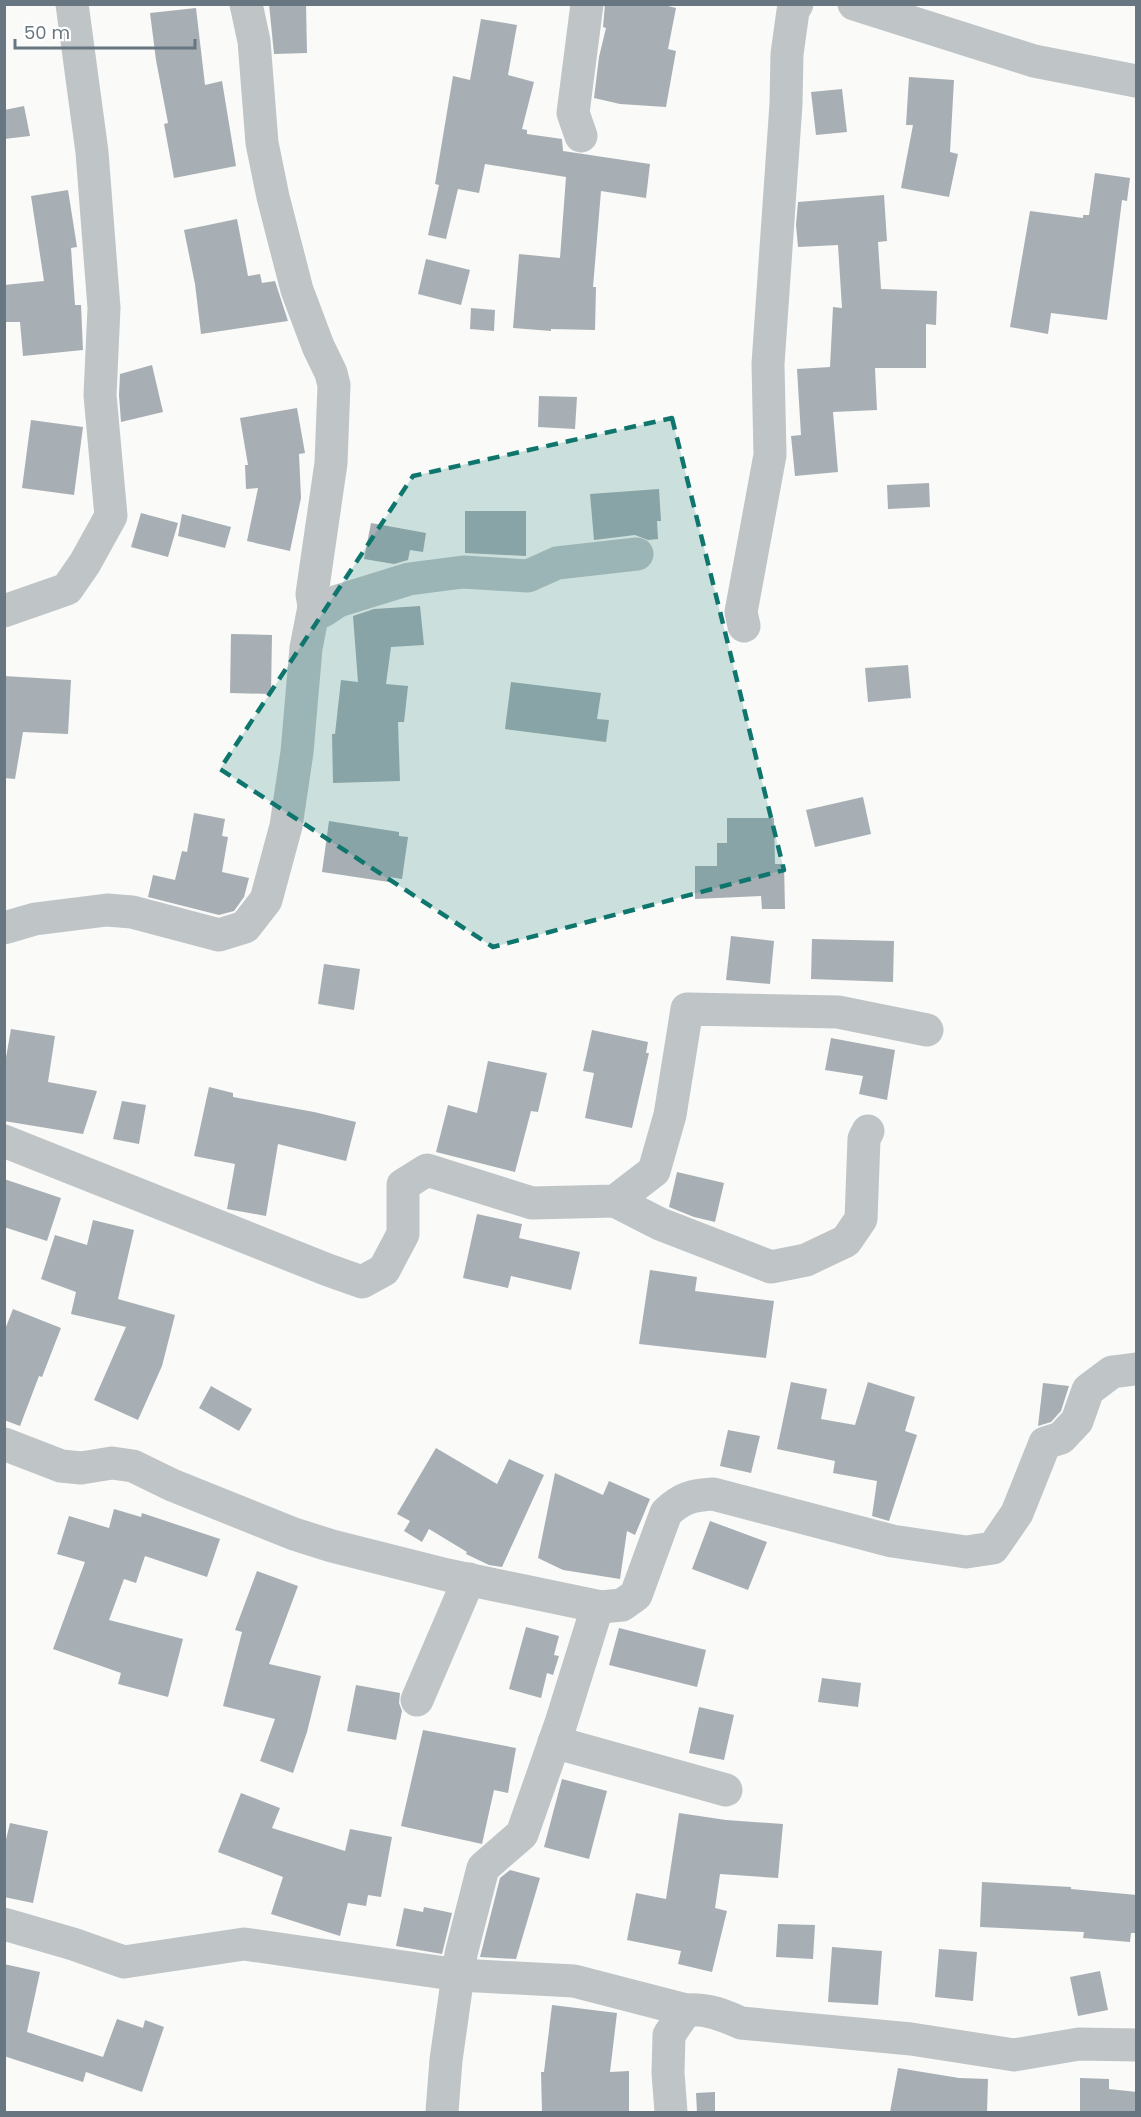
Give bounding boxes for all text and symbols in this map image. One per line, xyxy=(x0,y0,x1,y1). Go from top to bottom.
scale bar xyxy=(15,12,195,50)
text: 50 m xyxy=(24,20,70,45)

